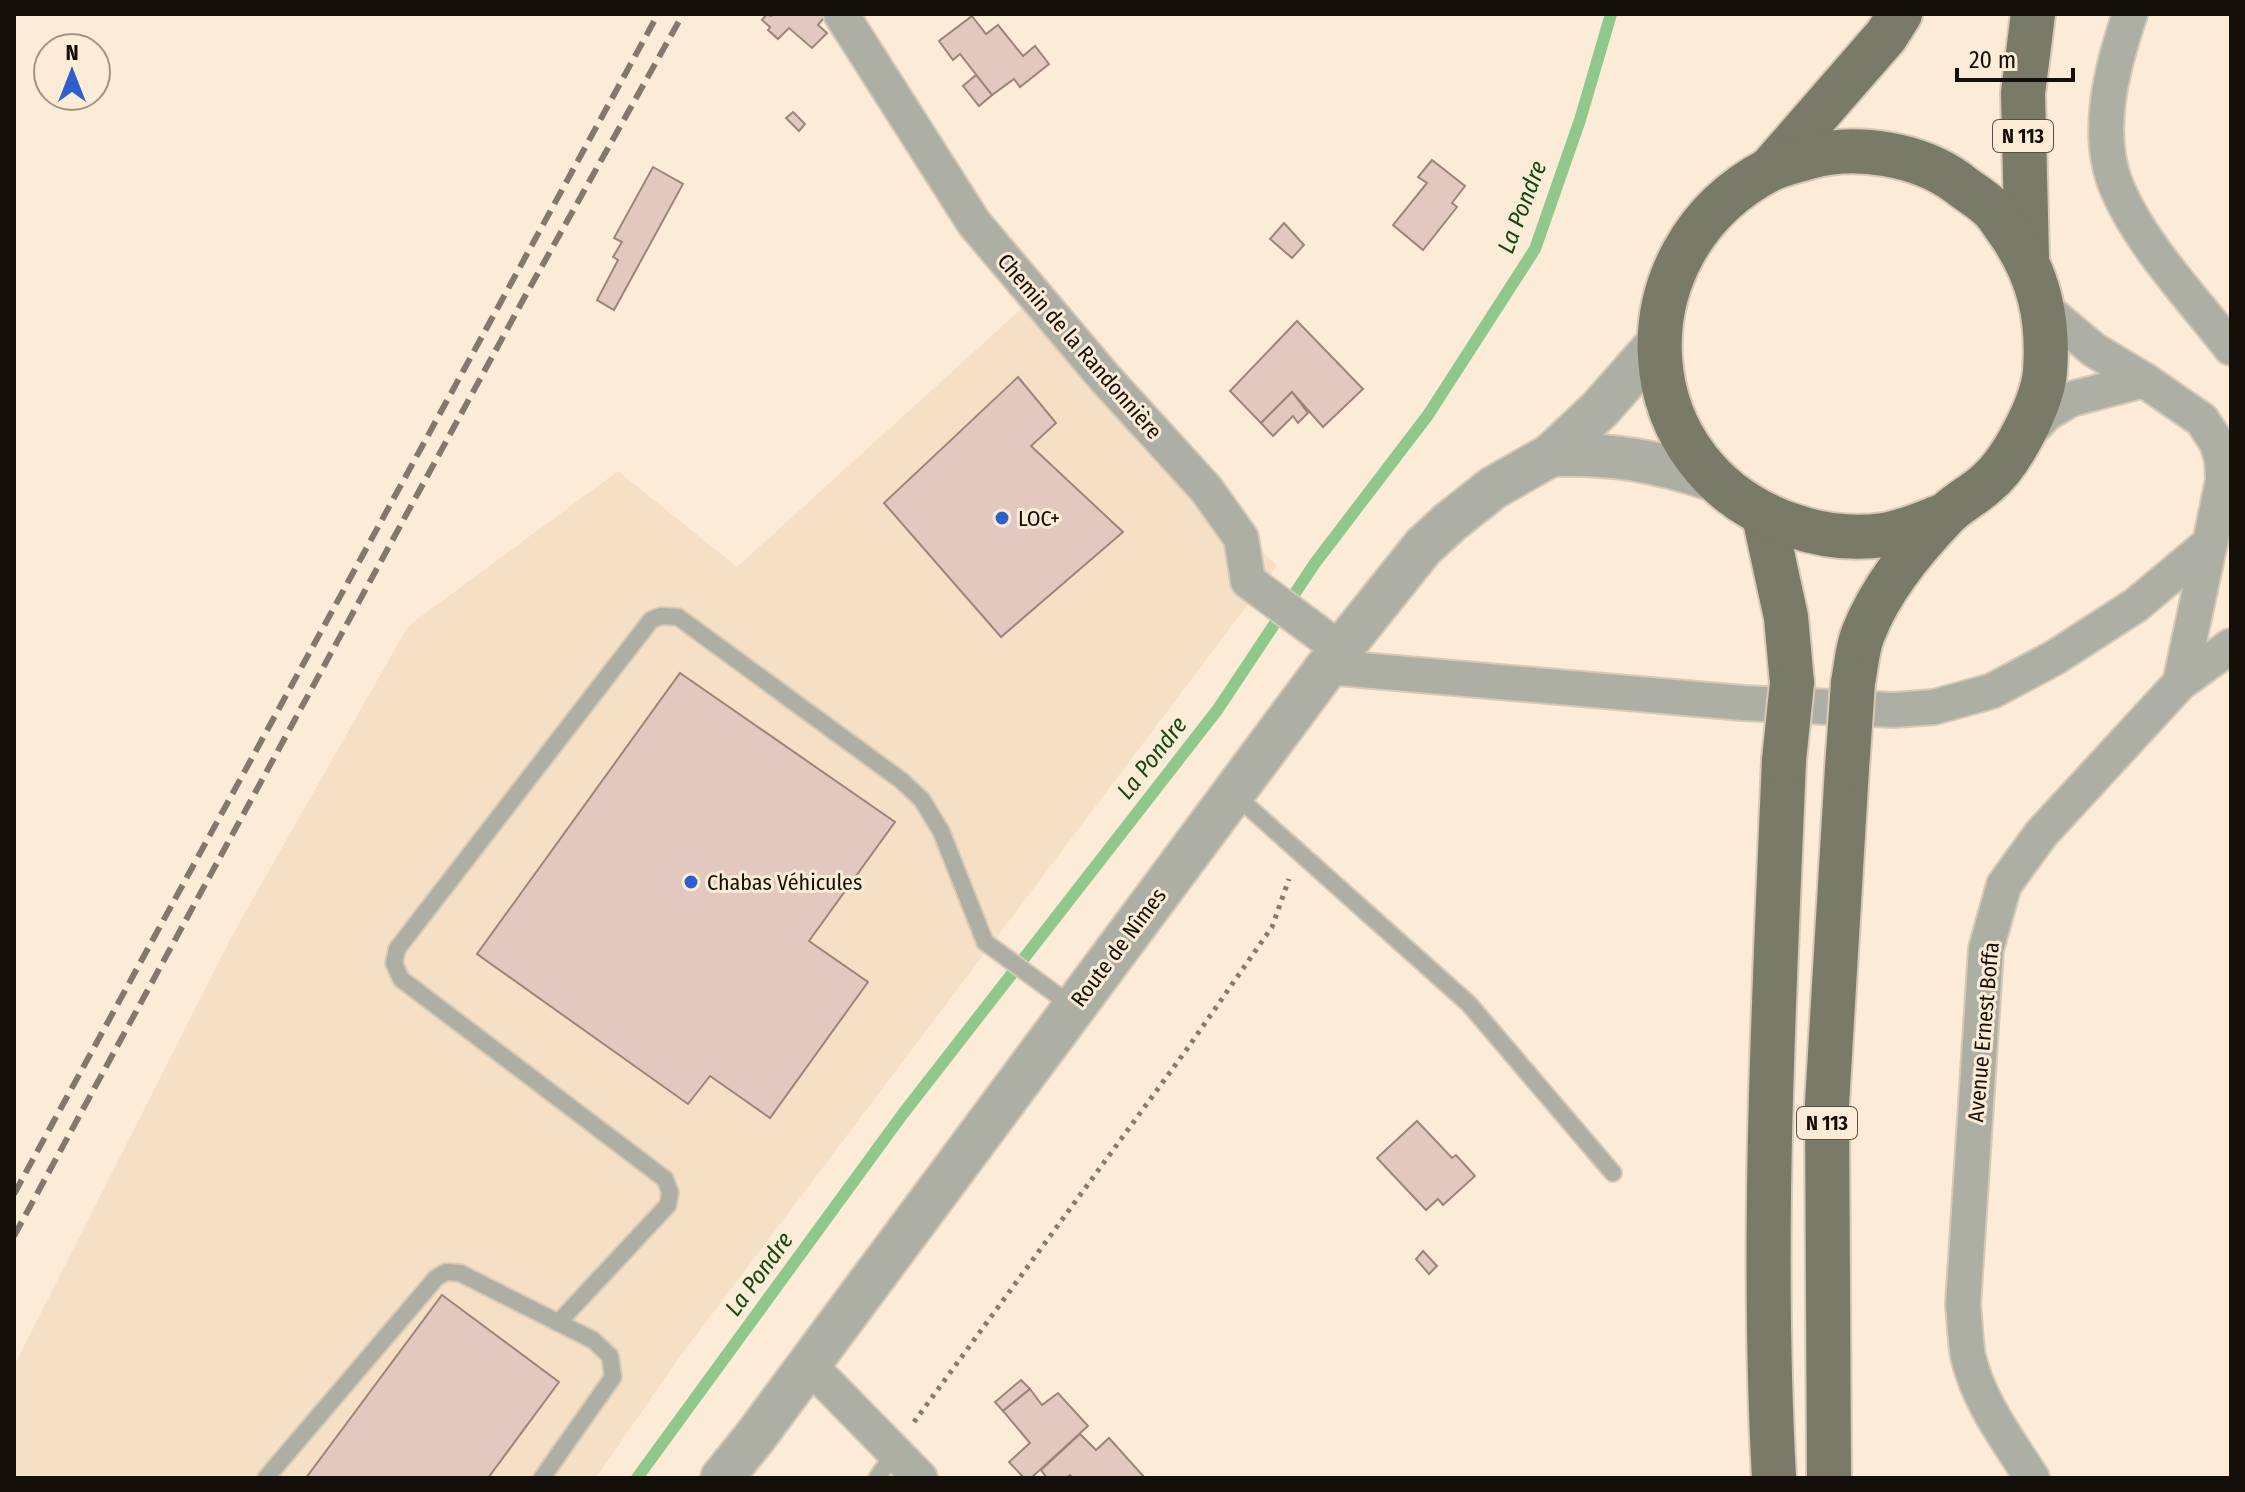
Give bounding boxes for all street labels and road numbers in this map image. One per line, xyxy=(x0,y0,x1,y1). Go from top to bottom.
road number: N 113 xyxy=(1993,120,2053,152)
street label: Chemin de la Randonnière xyxy=(992,248,1168,445)
street label: Route de Nîmes xyxy=(1065,883,1172,1012)
street label: Avenue Ernest Boffa xyxy=(1962,941,2005,1123)
road number: N 113 xyxy=(1797,1107,1857,1139)

